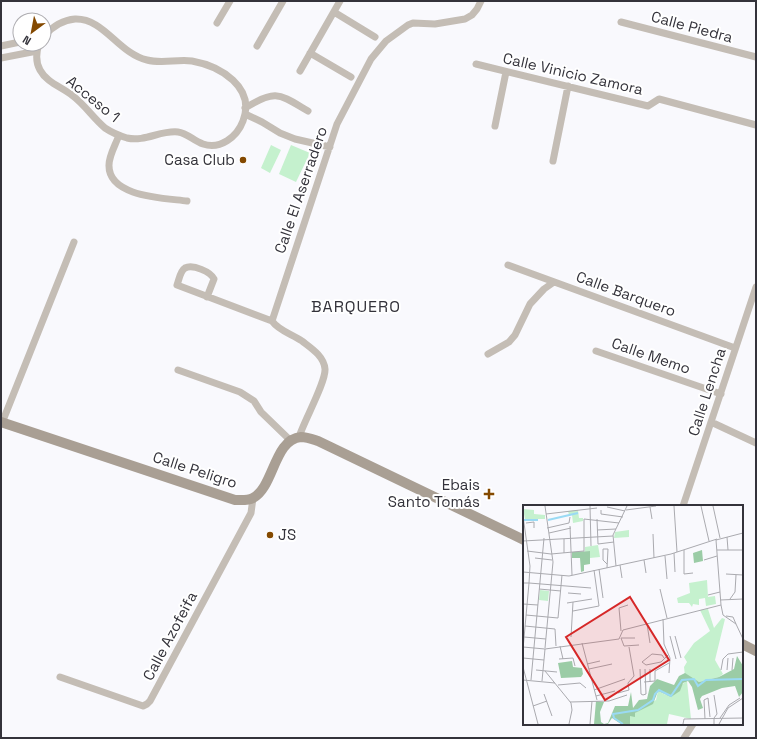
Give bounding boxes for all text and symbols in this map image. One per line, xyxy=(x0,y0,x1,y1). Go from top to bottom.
street label: Calle Piedra xyxy=(649,7,735,47)
north arrow xyxy=(12,12,52,52)
text: N xyxy=(20,33,34,48)
street label: Calle Vinicio Zamora xyxy=(501,48,645,99)
street label: Acceso 1 xyxy=(63,71,124,126)
street label: Calle El Aserradero xyxy=(270,124,331,256)
place label: Casa Club xyxy=(164,150,235,169)
marker: Casa Club xyxy=(238,155,248,165)
street label: Calle Barquero xyxy=(574,267,679,320)
district label: BARQUERO xyxy=(311,296,401,317)
street label: Calle Memo xyxy=(609,333,693,378)
street label: Calle Lencha xyxy=(683,345,730,438)
street label: Calle Peligro xyxy=(151,447,240,492)
place label: Ebais Santo Tomás xyxy=(388,475,480,511)
marker: Ebais Santo Tomás xyxy=(483,488,495,500)
inset map xyxy=(523,505,743,725)
place label: JS xyxy=(278,525,296,544)
marker: JS xyxy=(265,530,275,540)
street label: Calle Azofeifa xyxy=(138,588,201,684)

